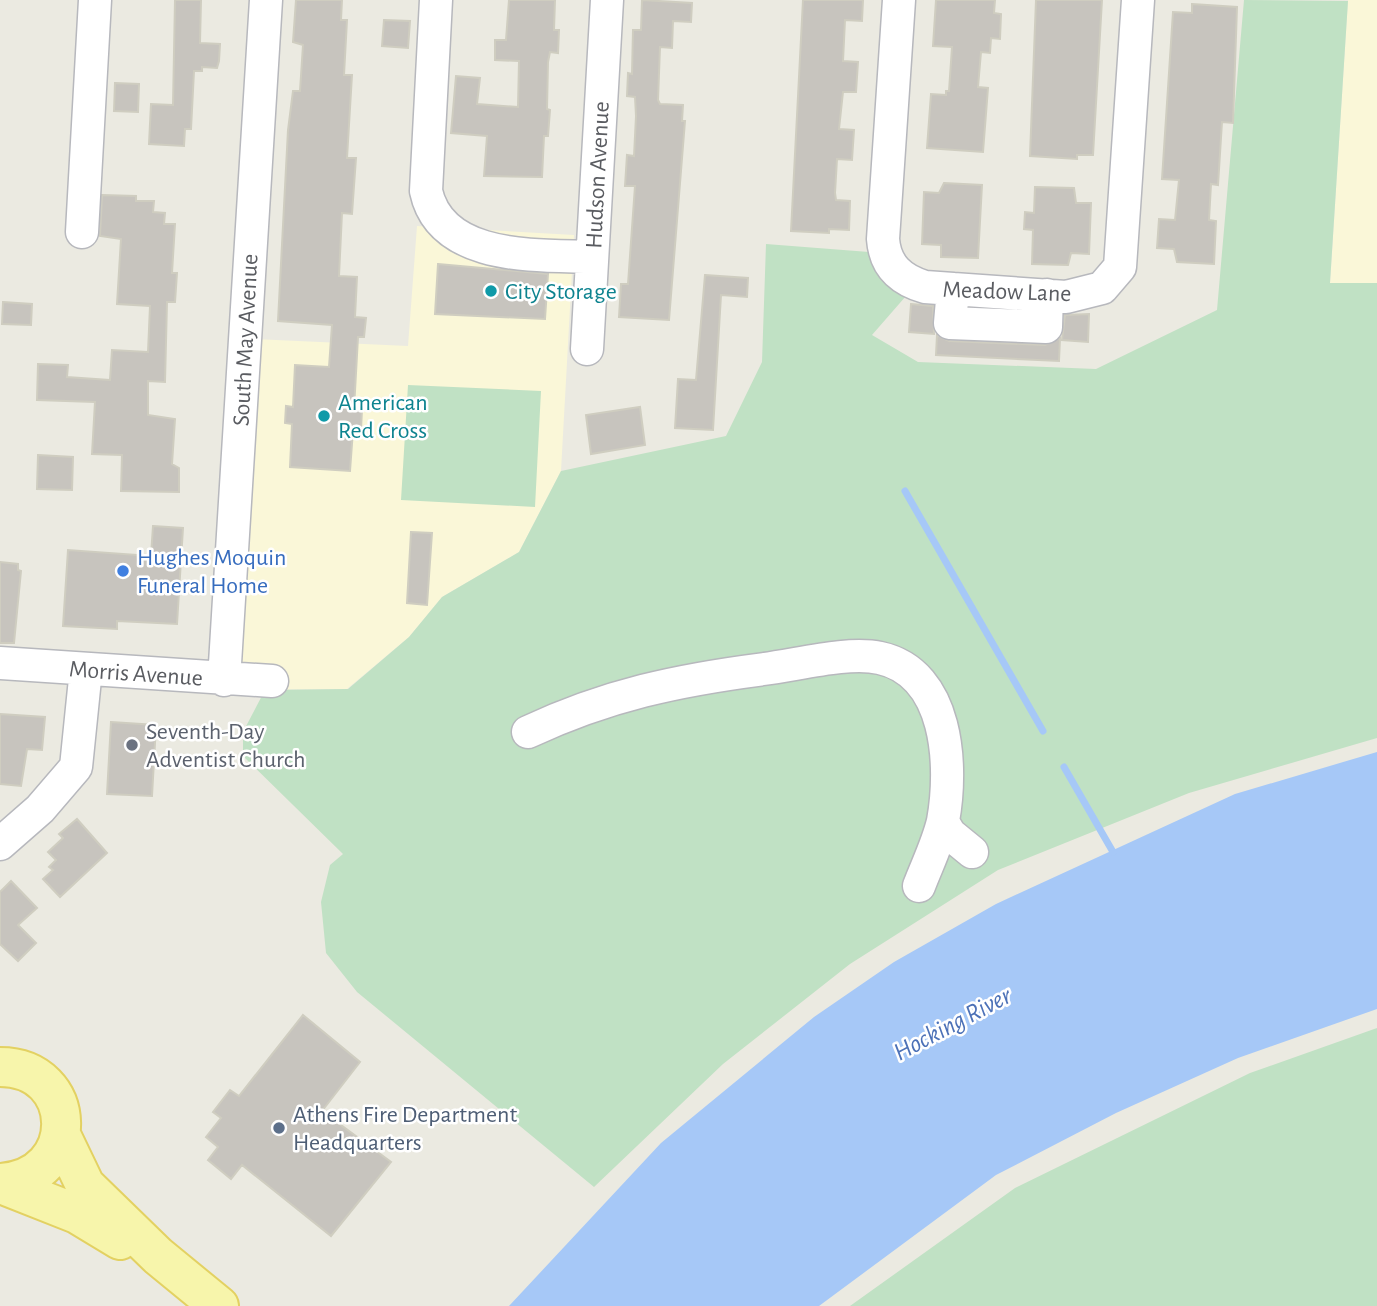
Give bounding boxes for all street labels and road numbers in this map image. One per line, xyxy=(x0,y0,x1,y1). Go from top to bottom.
street label: Hudson Avenue xyxy=(582,101,614,249)
street label: South May Avenue xyxy=(229,253,262,427)
street label: Meadow Lane xyxy=(942,278,1072,306)
street label: Morris Avenue xyxy=(68,657,204,691)

